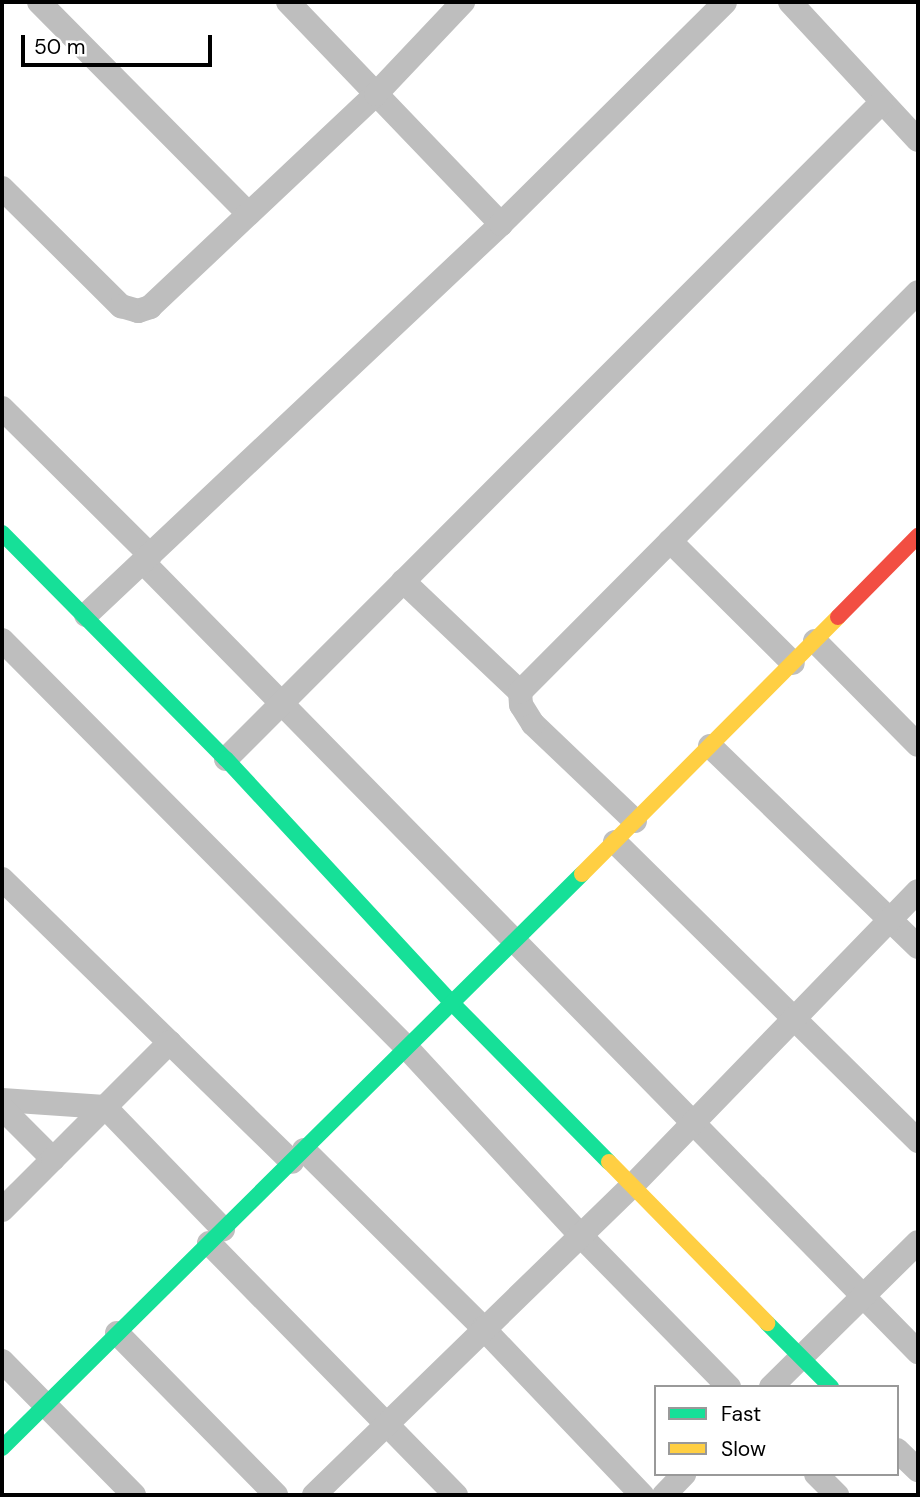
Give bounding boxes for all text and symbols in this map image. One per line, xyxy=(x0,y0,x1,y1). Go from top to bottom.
scale bar xyxy=(24,21,215,65)
text: 50 m xyxy=(34,33,85,61)
legend xyxy=(654,1385,899,1476)
text: Fast xyxy=(721,1400,761,1428)
text: Slow xyxy=(721,1435,766,1463)

